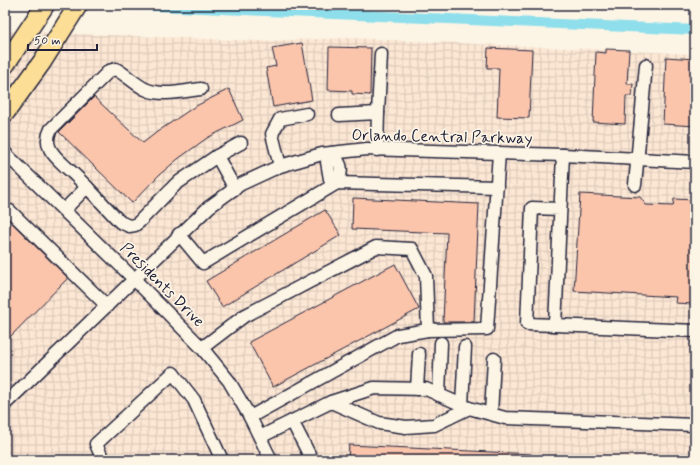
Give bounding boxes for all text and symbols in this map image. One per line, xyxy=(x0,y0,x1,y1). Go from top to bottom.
scale bar xyxy=(28,26,97,52)
text: 50 m xyxy=(34,33,61,49)
street label: Orlando Central Parkway xyxy=(351,125,533,149)
street label: Presidents Drive xyxy=(115,238,209,332)

